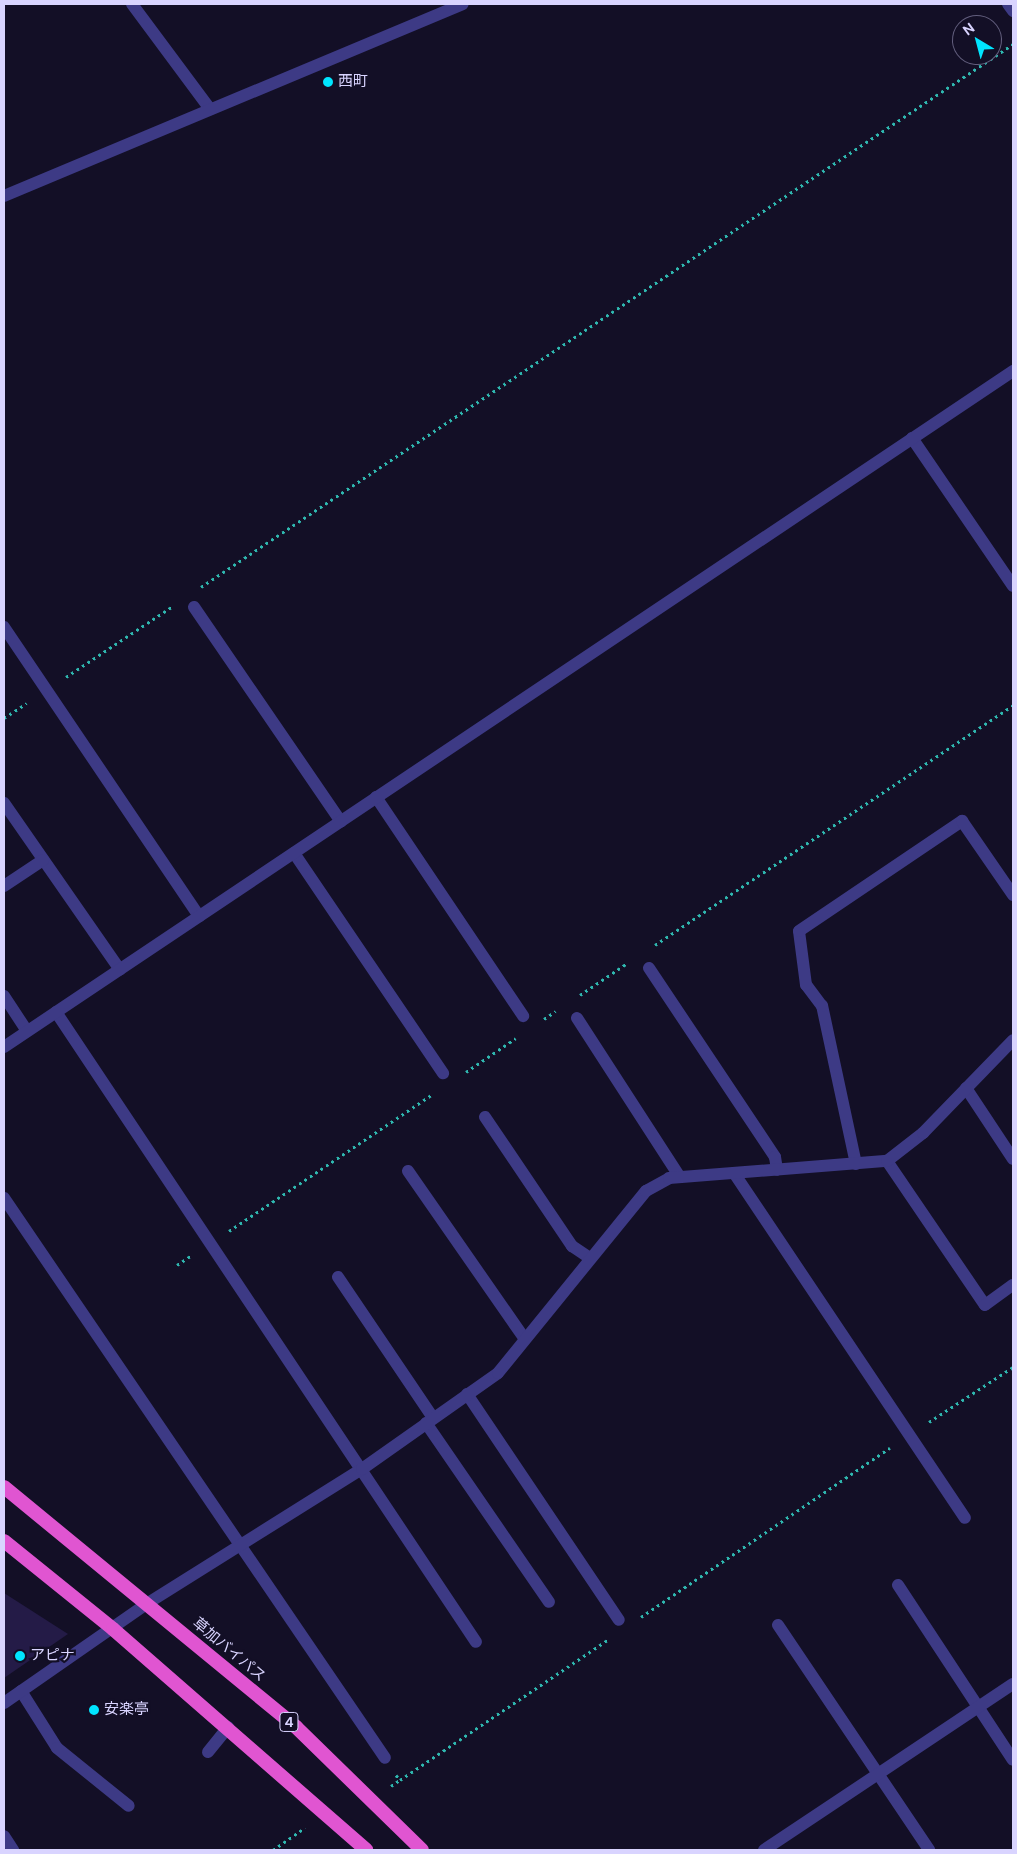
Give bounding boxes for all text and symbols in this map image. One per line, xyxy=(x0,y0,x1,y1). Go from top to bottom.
north arrow xyxy=(952,15,1002,65)
text: N xyxy=(959,19,978,39)
place label: 西町 xyxy=(338,73,368,91)
marker: 西町 xyxy=(322,76,334,88)
street label: 草加バイパス xyxy=(189,1614,269,1686)
place label: アピナ xyxy=(30,1647,75,1665)
marker: アピナ xyxy=(14,1650,26,1662)
place label: 安楽亭 xyxy=(104,1701,149,1719)
marker: 安楽亭 xyxy=(88,1704,100,1716)
road number: 4 xyxy=(279,1710,299,1734)

